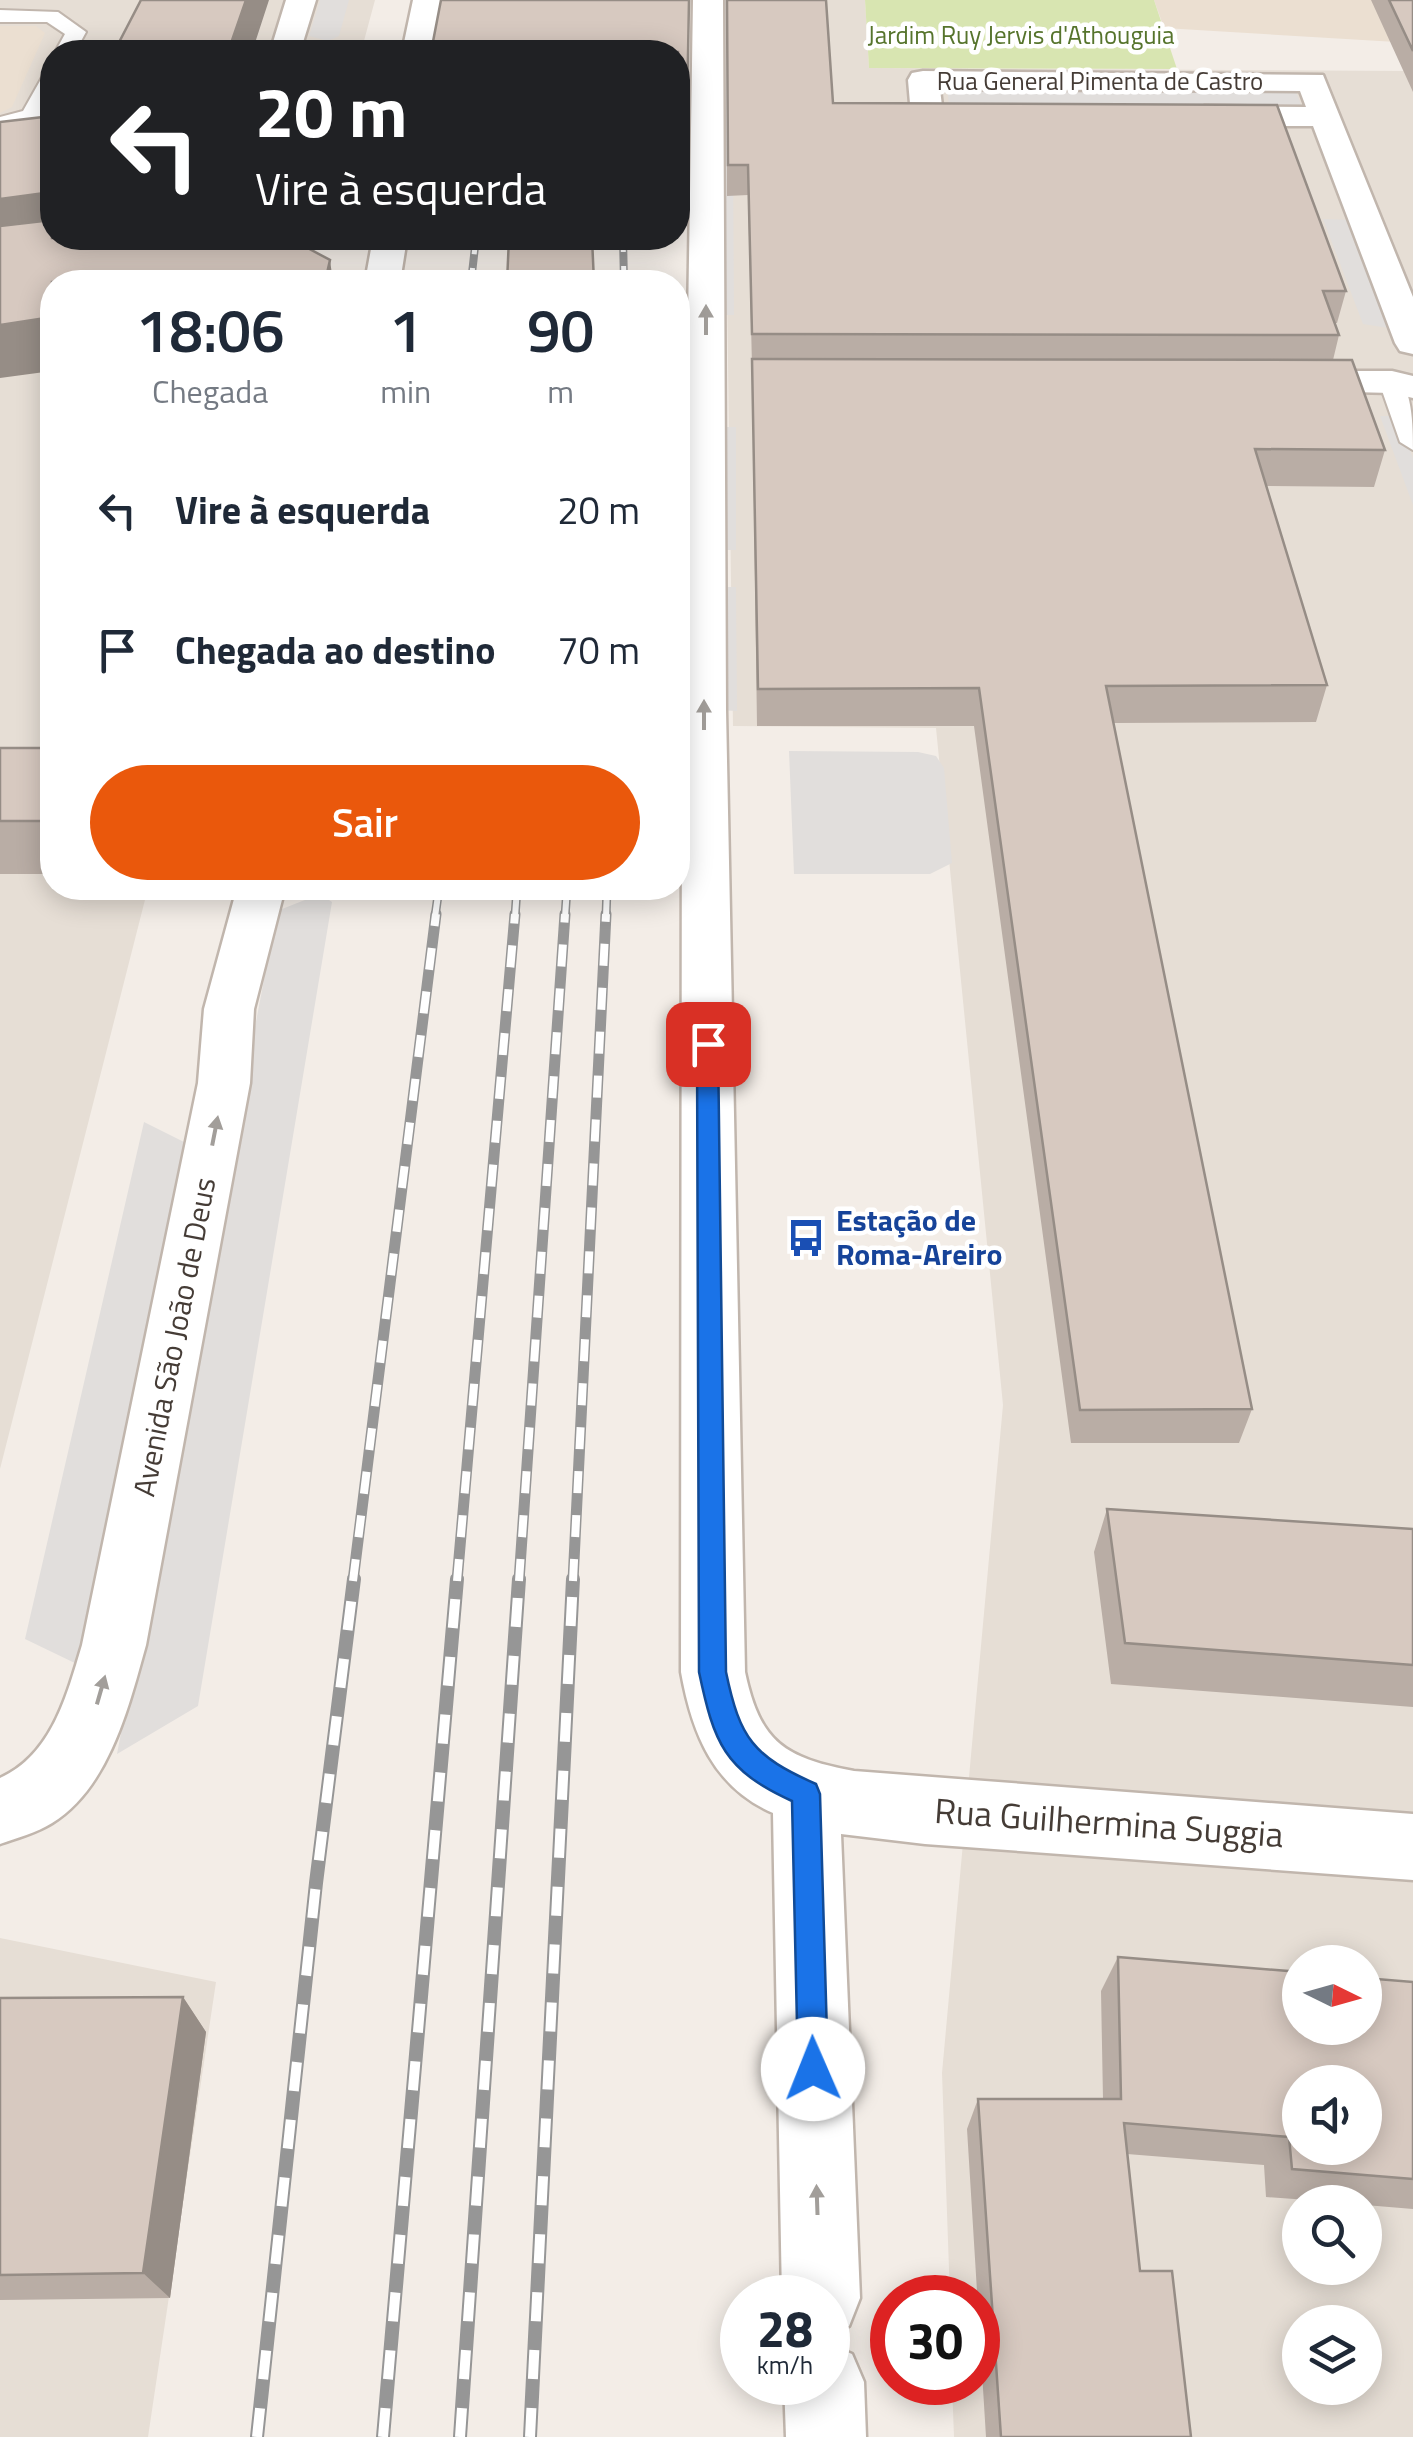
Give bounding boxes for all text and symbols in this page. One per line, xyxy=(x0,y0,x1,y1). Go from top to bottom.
park label: Jardim Ruy Jervis d'Athouguia xyxy=(867,16,1175,54)
text: 20 m xyxy=(255,58,408,164)
street label: Rua General Pimenta de Castro xyxy=(937,62,1263,100)
icon: left xyxy=(90,80,220,210)
text: Vire à esquerda xyxy=(255,154,547,222)
text: 18:06 xyxy=(136,284,285,375)
text: 1 xyxy=(389,284,423,375)
text: 90 xyxy=(527,284,594,375)
one-way arrow xyxy=(698,303,714,335)
text: Chegada xyxy=(152,367,268,415)
text: min xyxy=(380,367,431,415)
text: m xyxy=(547,367,574,415)
text: Vire à esquerda xyxy=(175,481,430,539)
text: 20 m xyxy=(557,481,640,539)
icon: left xyxy=(90,483,145,538)
text: Chegada ao destino xyxy=(175,621,495,679)
text: 70 m xyxy=(557,621,640,679)
icon: arrive xyxy=(90,623,145,678)
one-way arrow xyxy=(696,698,712,730)
button: Sair xyxy=(90,765,640,880)
pin xyxy=(666,1002,751,1087)
icon: arrive xyxy=(681,1017,736,1072)
one-way arrow xyxy=(207,1116,223,1147)
street label: Avenida São João de Deus xyxy=(120,1173,228,1500)
place label: Estação de Roma-Areiro xyxy=(836,1197,1002,1277)
bus stop icon: Estação de Roma-Areiro xyxy=(785,1217,827,1259)
one-way arrow xyxy=(94,1674,109,1705)
street label: Rua Guilhermina Suggia xyxy=(933,1783,1285,1861)
north arrow xyxy=(1282,1945,1382,2045)
map controls xyxy=(1282,1945,1382,2405)
position arrow xyxy=(761,2017,865,2121)
button: sound xyxy=(1282,2065,1382,2165)
one-way arrow xyxy=(809,2184,825,2216)
button: search xyxy=(1282,2185,1382,2285)
speed limit sign: 30 xyxy=(870,2275,1000,2405)
text: 28 xyxy=(757,2290,813,2366)
button: layers xyxy=(1282,2305,1382,2405)
text: km/h xyxy=(757,2346,813,2384)

